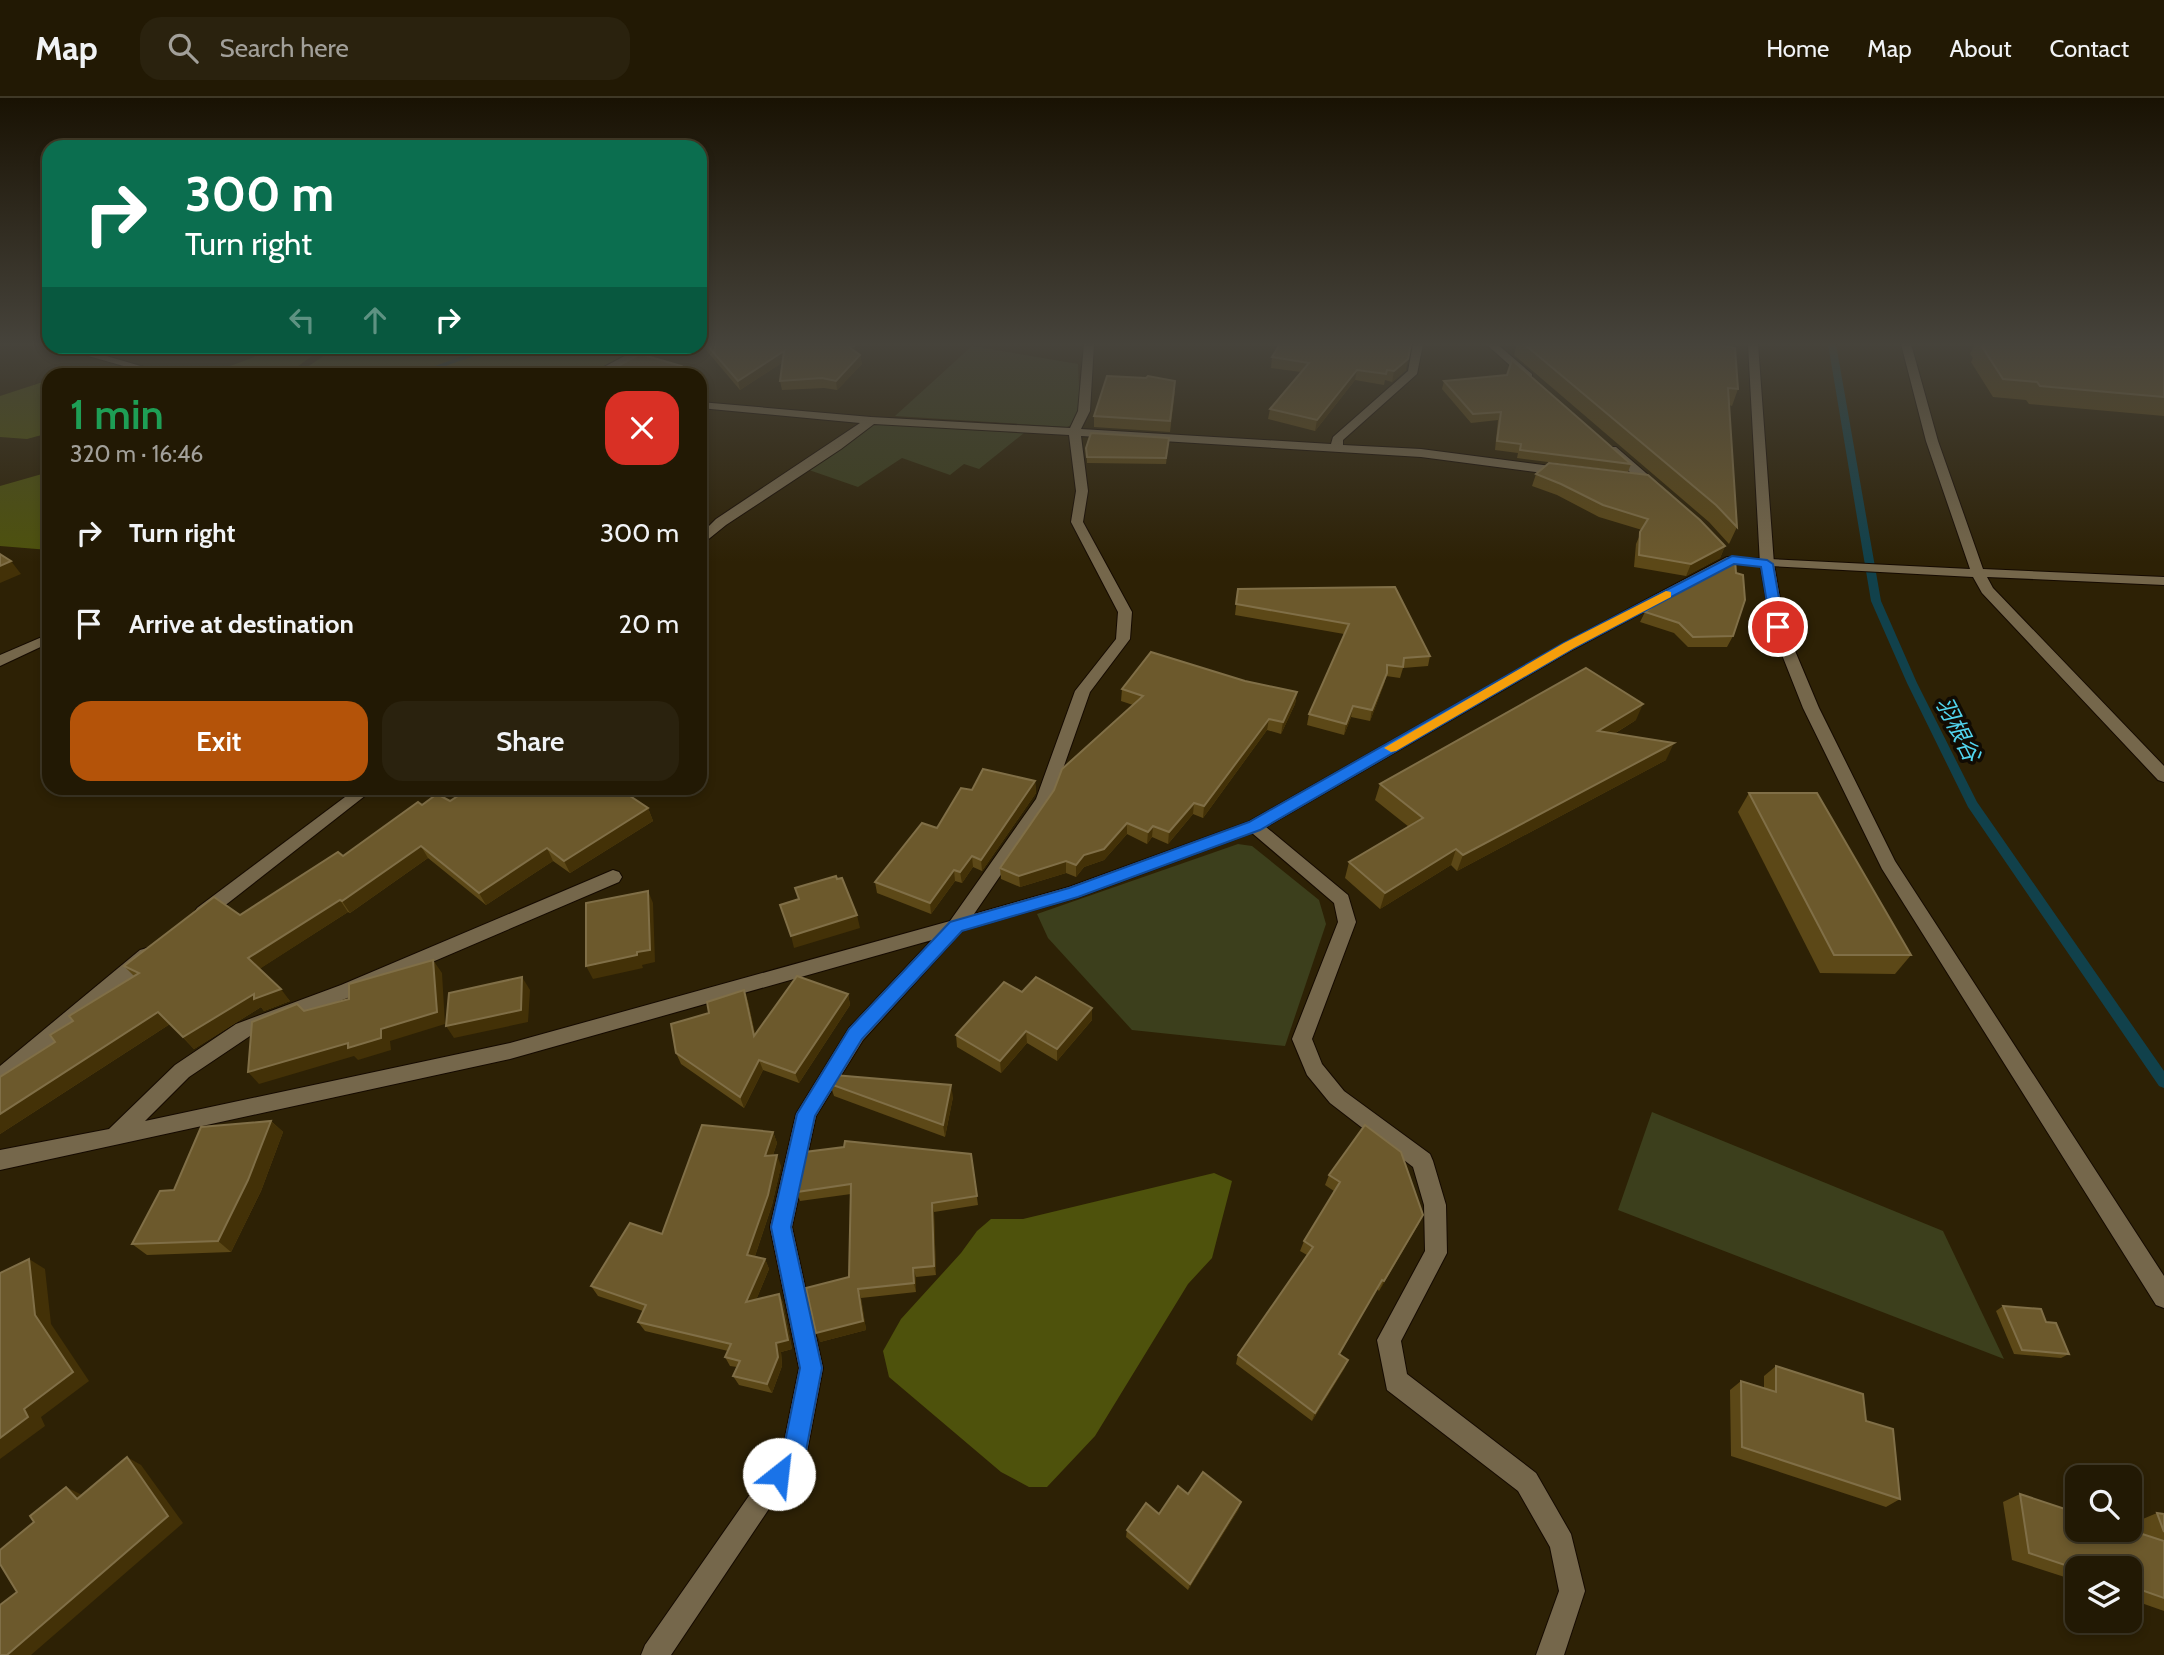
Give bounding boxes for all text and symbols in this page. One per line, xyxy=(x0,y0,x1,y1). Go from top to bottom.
search box xyxy=(140,17,630,80)
text: Map xyxy=(35,28,98,68)
icon: search xyxy=(164,29,202,67)
text: Search here xyxy=(220,32,349,64)
text: Home xyxy=(1766,34,1829,63)
text: Map xyxy=(1867,34,1912,63)
text: About xyxy=(1950,34,2012,63)
text: Contact xyxy=(2050,34,2129,63)
text: 300 m xyxy=(185,164,334,223)
icon: right xyxy=(70,168,161,259)
text: Turn right xyxy=(185,224,312,263)
icon: left xyxy=(283,301,321,339)
icon: ahead xyxy=(356,301,394,339)
icon: right xyxy=(429,301,467,339)
text: 1 min xyxy=(70,388,164,440)
button: close xyxy=(605,391,679,465)
text: 320 m · 16:46 xyxy=(70,440,203,468)
icon: right xyxy=(70,514,108,552)
text: Turn right xyxy=(129,517,235,549)
text: 300 m xyxy=(600,517,679,549)
pin xyxy=(1748,597,1808,657)
icon: arrive xyxy=(70,605,108,643)
text: Arrive at destination xyxy=(129,608,354,640)
text: 20 m xyxy=(619,608,679,640)
icon: arrive xyxy=(1759,608,1797,646)
water label: 羽根谷 xyxy=(1930,692,1987,768)
button: Exit xyxy=(70,701,368,781)
button: Share xyxy=(382,701,679,781)
position arrow xyxy=(742,1437,816,1511)
map controls xyxy=(2065,1465,2142,1633)
button: search xyxy=(2065,1465,2142,1542)
button: layers xyxy=(2065,1556,2142,1633)

